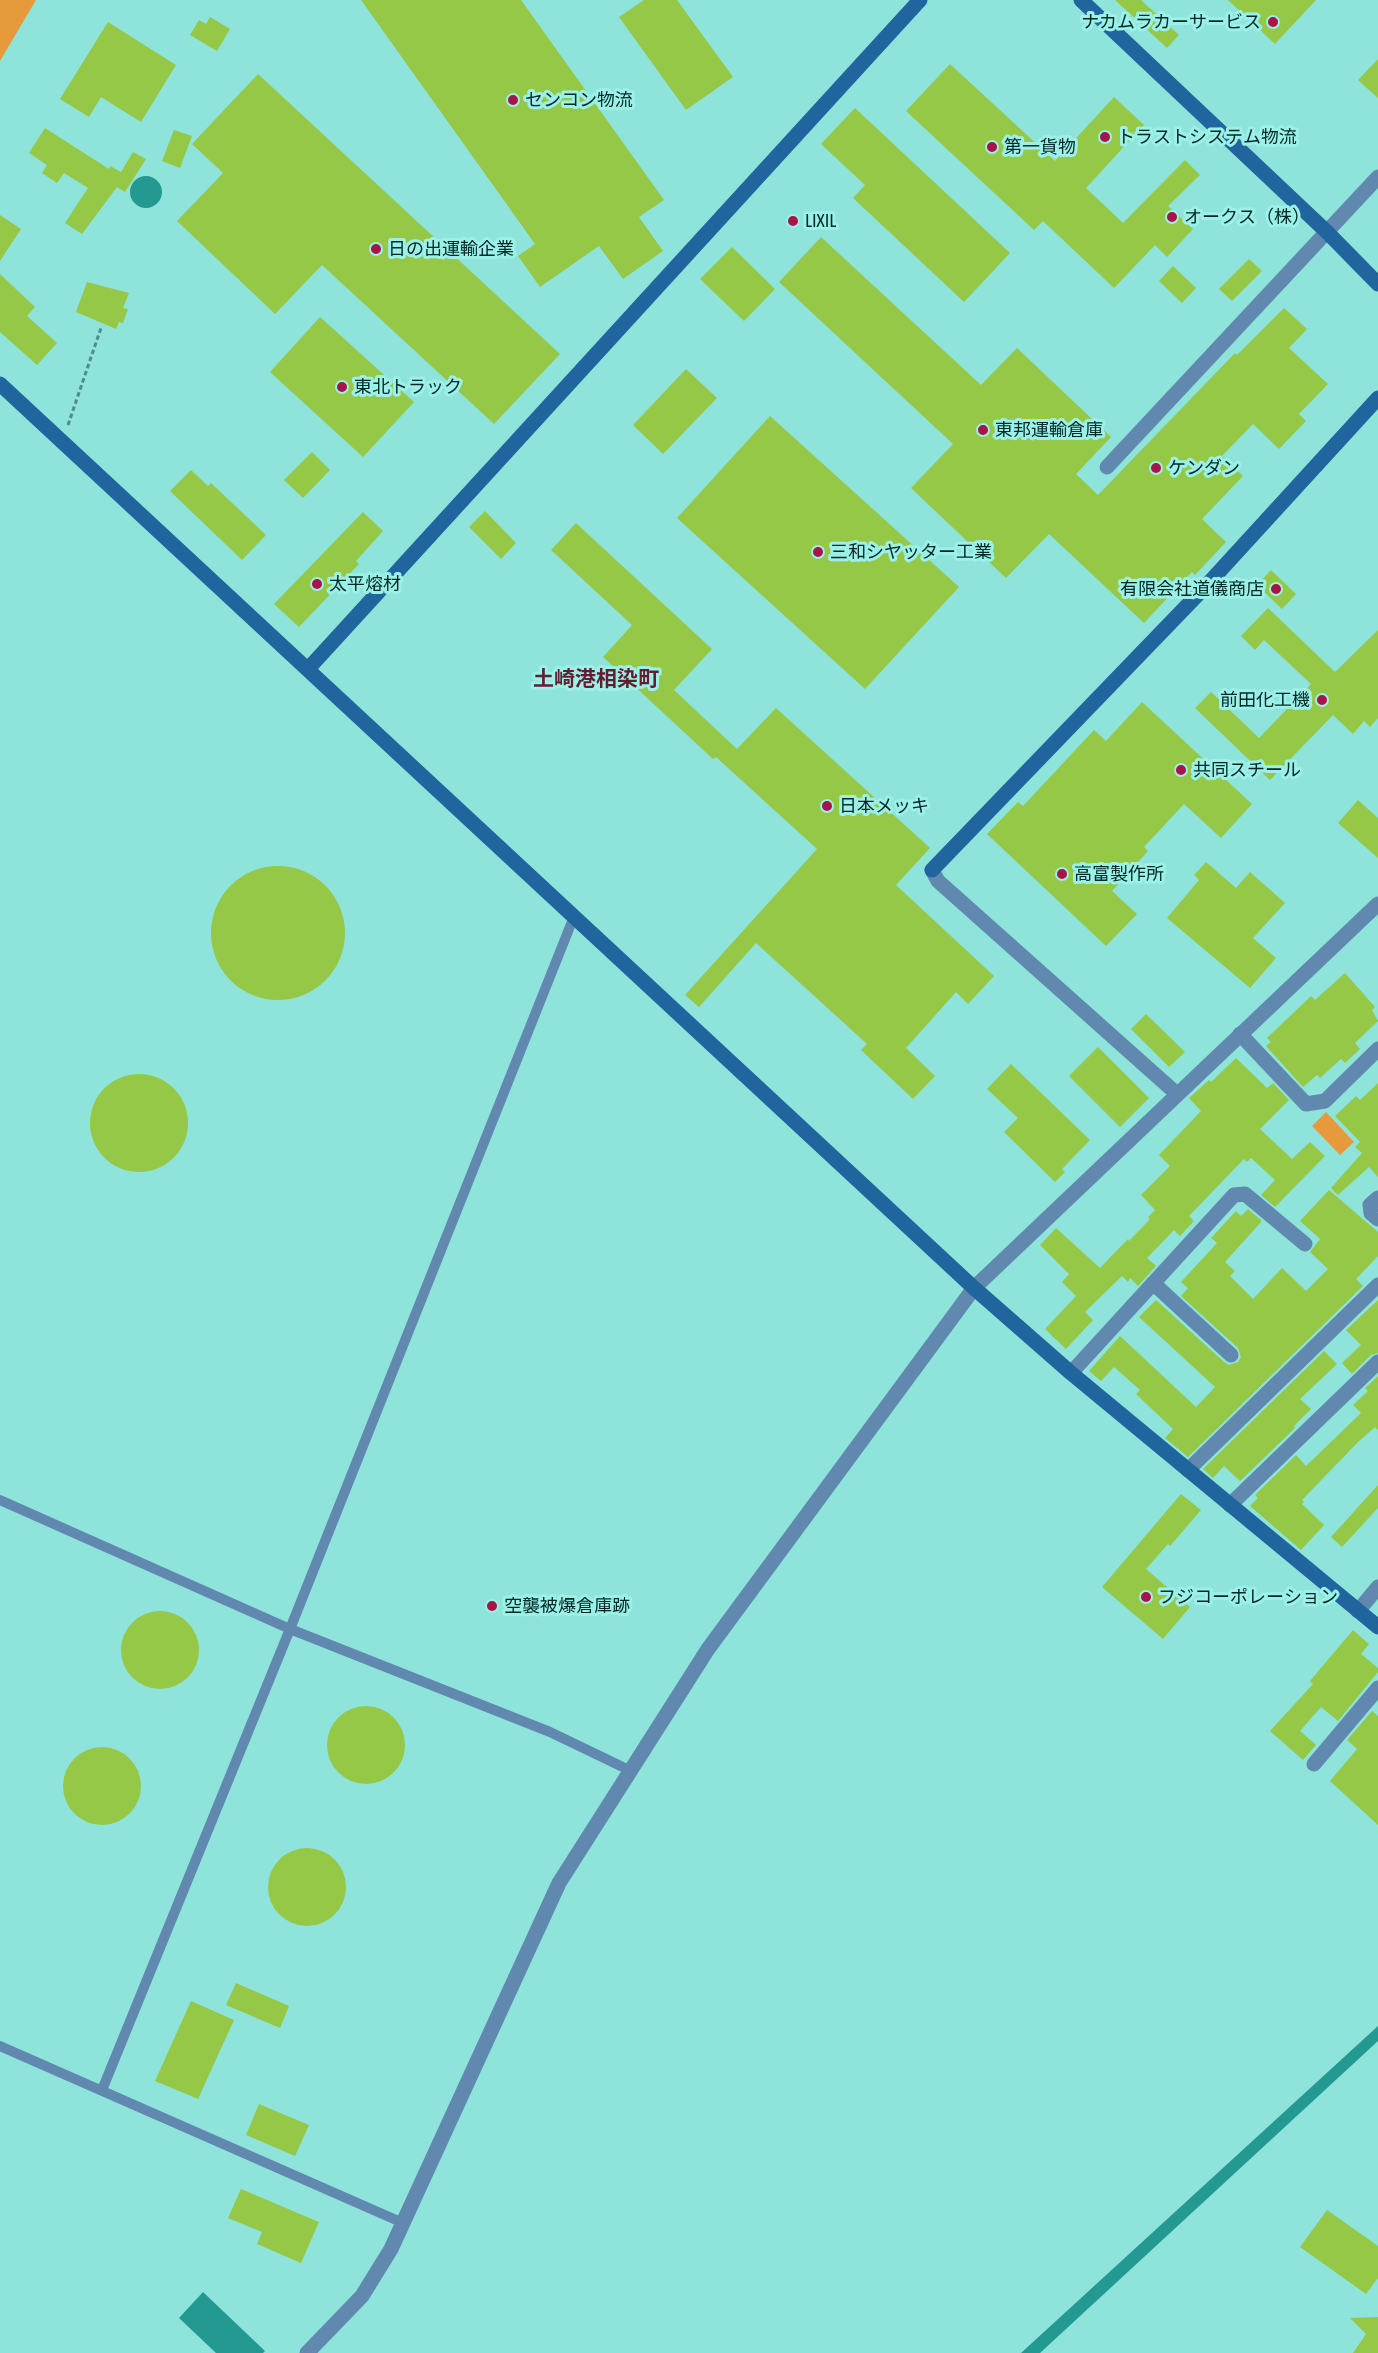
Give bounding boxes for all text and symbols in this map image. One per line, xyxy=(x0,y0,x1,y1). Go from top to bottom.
place label: ナカムラカーサービス xyxy=(1081,11,1261,33)
marker: ナカムラカーサービス xyxy=(1266,15,1280,29)
place label: センコン物流 xyxy=(525,89,633,111)
marker: センコン物流 xyxy=(506,93,520,107)
place label: トラストシステム物流 xyxy=(1117,126,1297,148)
marker: トラストシステム物流 xyxy=(1098,130,1112,144)
place label: 第一貨物 xyxy=(1004,136,1076,158)
marker: 第一貨物 xyxy=(985,140,999,154)
place label: オークス（株） xyxy=(1184,206,1310,228)
place label: LIXIL xyxy=(805,210,836,232)
marker: オークス（株） xyxy=(1165,210,1179,224)
marker: LIXIL xyxy=(786,214,800,228)
place label: 日の出運輸企業 xyxy=(388,238,514,260)
marker: 日の出運輸企業 xyxy=(369,242,383,256)
place label: 東北トラック xyxy=(354,376,462,398)
marker: 東北トラック xyxy=(335,380,349,394)
place label: 東邦運輸倉庫 xyxy=(995,419,1103,441)
marker: 東邦運輸倉庫 xyxy=(976,423,990,437)
place label: ケンダン xyxy=(1168,457,1240,479)
marker: ケンダン xyxy=(1149,461,1163,475)
place label: 三和シヤッター工業 xyxy=(830,541,992,563)
marker: 三和シヤッター工業 xyxy=(811,545,825,559)
place label: 太平熔材 xyxy=(329,573,401,595)
marker: 太平熔材 xyxy=(310,577,324,591)
place label: 有限会社道儀商店 xyxy=(1120,578,1264,600)
marker: 有限会社道儀商店 xyxy=(1269,582,1283,596)
district label: 土崎港相染町 xyxy=(533,666,659,692)
place label: 前田化工機 xyxy=(1220,689,1310,711)
marker: 前田化工機 xyxy=(1315,693,1329,707)
place label: 共同スチール xyxy=(1193,759,1301,781)
marker: 共同スチール xyxy=(1174,763,1188,777)
place label: 日本メッキ xyxy=(839,795,929,817)
marker: 日本メッキ xyxy=(820,799,834,813)
place label: 高富製作所 xyxy=(1074,863,1164,885)
marker: 高富製作所 xyxy=(1055,867,1069,881)
place label: フジコーポレーション xyxy=(1158,1586,1338,1608)
marker: フジコーポレーション xyxy=(1139,1590,1153,1604)
place label: 空襲被爆倉庫跡 xyxy=(504,1595,630,1617)
marker: 空襲被爆倉庫跡 xyxy=(485,1599,499,1613)

